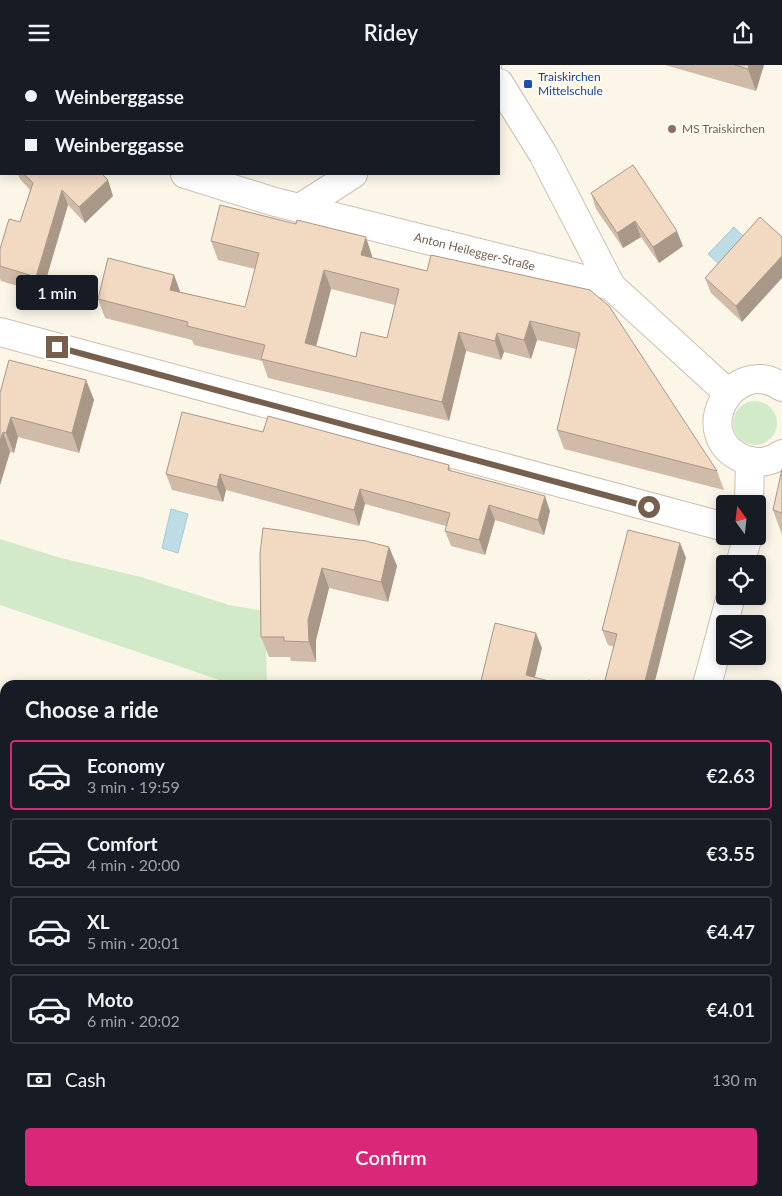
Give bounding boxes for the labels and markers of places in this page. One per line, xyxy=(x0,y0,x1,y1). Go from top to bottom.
place label: Traiskirchen Mittelschule xyxy=(538,69,603,98)
marker: Traiskirchen Mittelschule xyxy=(522,78,534,90)
place label: MS Traiskirchen xyxy=(682,121,765,136)
marker: MS Traiskirchen xyxy=(666,123,678,135)

